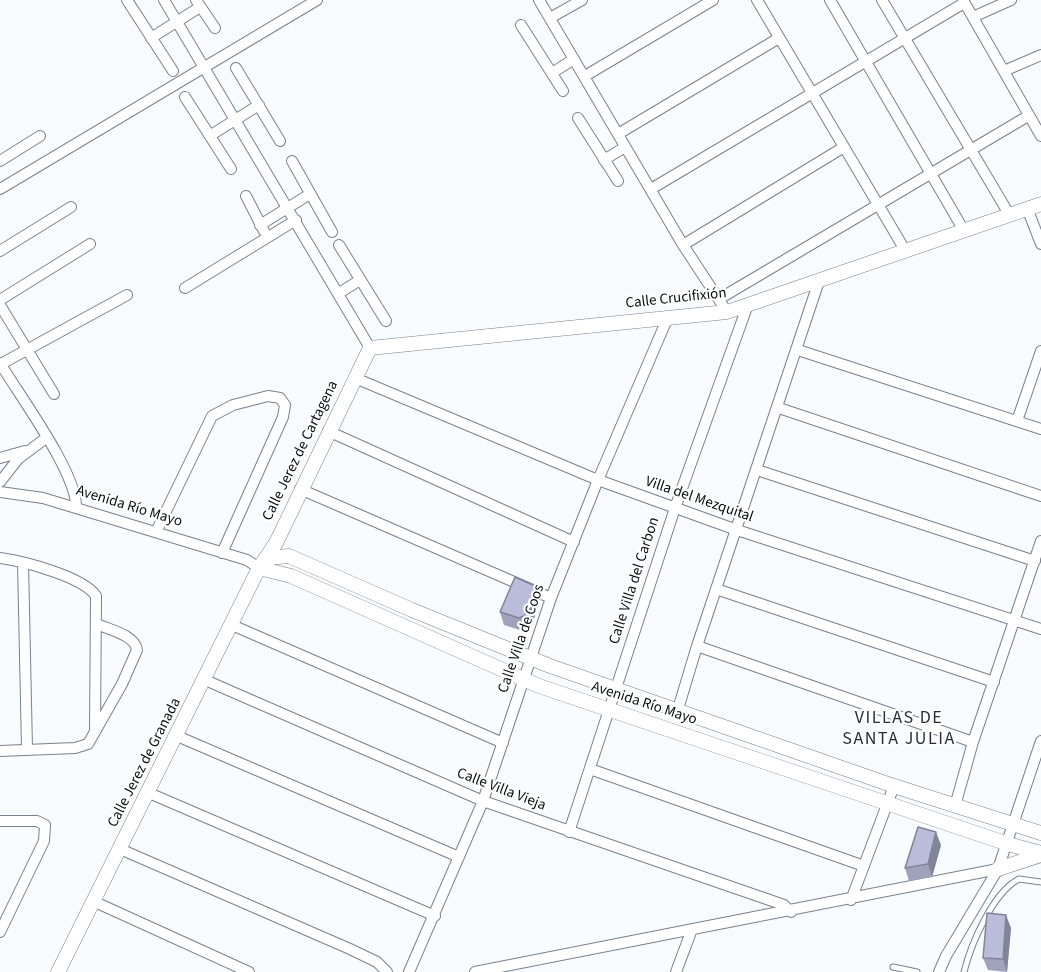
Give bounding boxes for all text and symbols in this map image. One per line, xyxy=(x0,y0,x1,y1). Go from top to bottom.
street label: Calle Crucifixión xyxy=(625,285,727,313)
street label: Calle Jerez de Cartagena xyxy=(259,378,343,524)
street label: Villa del Mezquital xyxy=(643,473,755,527)
street label: Avenida Río Mayo xyxy=(74,482,184,532)
street label: Calle Villa del Carbon xyxy=(606,515,664,647)
street label: Calle Villa de Coos xyxy=(495,582,549,696)
street label: Avenida Río Mayo xyxy=(589,678,699,730)
street label: Calle Jerez de Granada xyxy=(105,695,185,831)
district label: VILLAS DE SANTA JULIA xyxy=(842,708,956,750)
street label: Calle Villa Vieja xyxy=(454,765,548,815)

